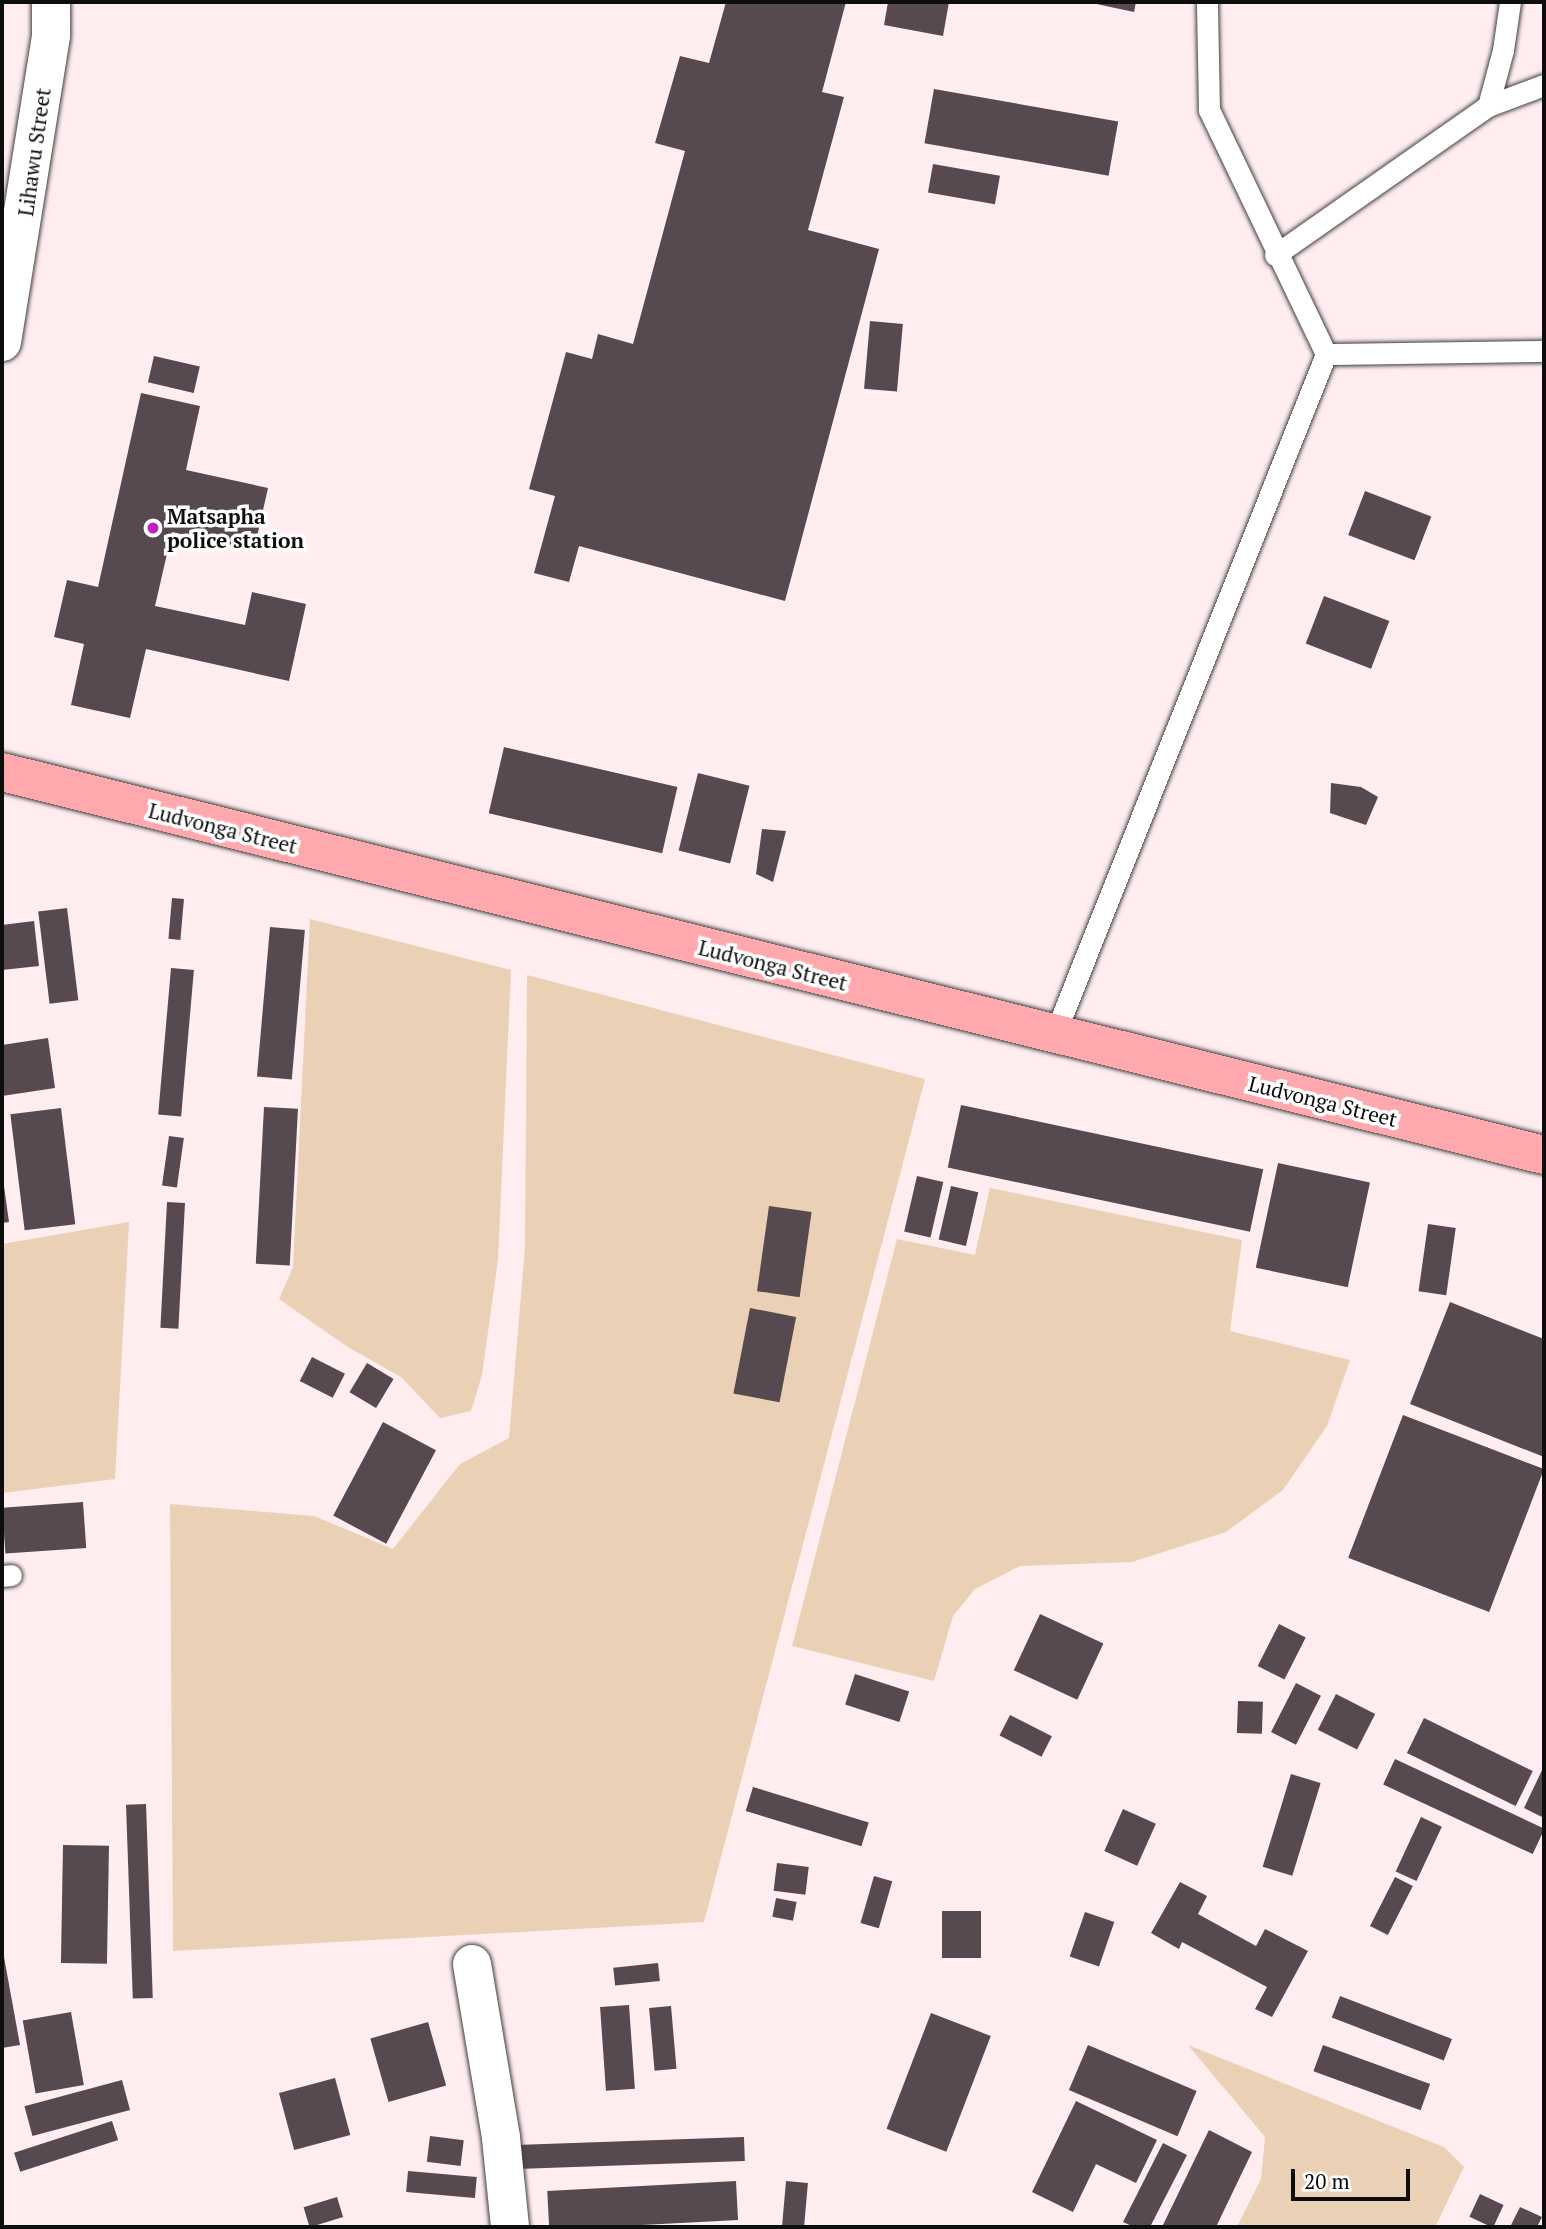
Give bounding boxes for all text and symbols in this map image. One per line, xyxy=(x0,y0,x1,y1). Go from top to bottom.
street label: Lihawu Street xyxy=(13,86,55,218)
place label: Matsapha police station xyxy=(167,503,304,553)
marker: Matsapha police station xyxy=(145,520,161,536)
street label: Ludvonga Street xyxy=(146,797,300,859)
street label: Ludvonga Street xyxy=(696,934,850,996)
street label: Ludvonga Street xyxy=(1246,1070,1400,1132)
scale bar xyxy=(1294,2156,1413,2200)
text: 20 m xyxy=(1304,2167,1350,2195)

